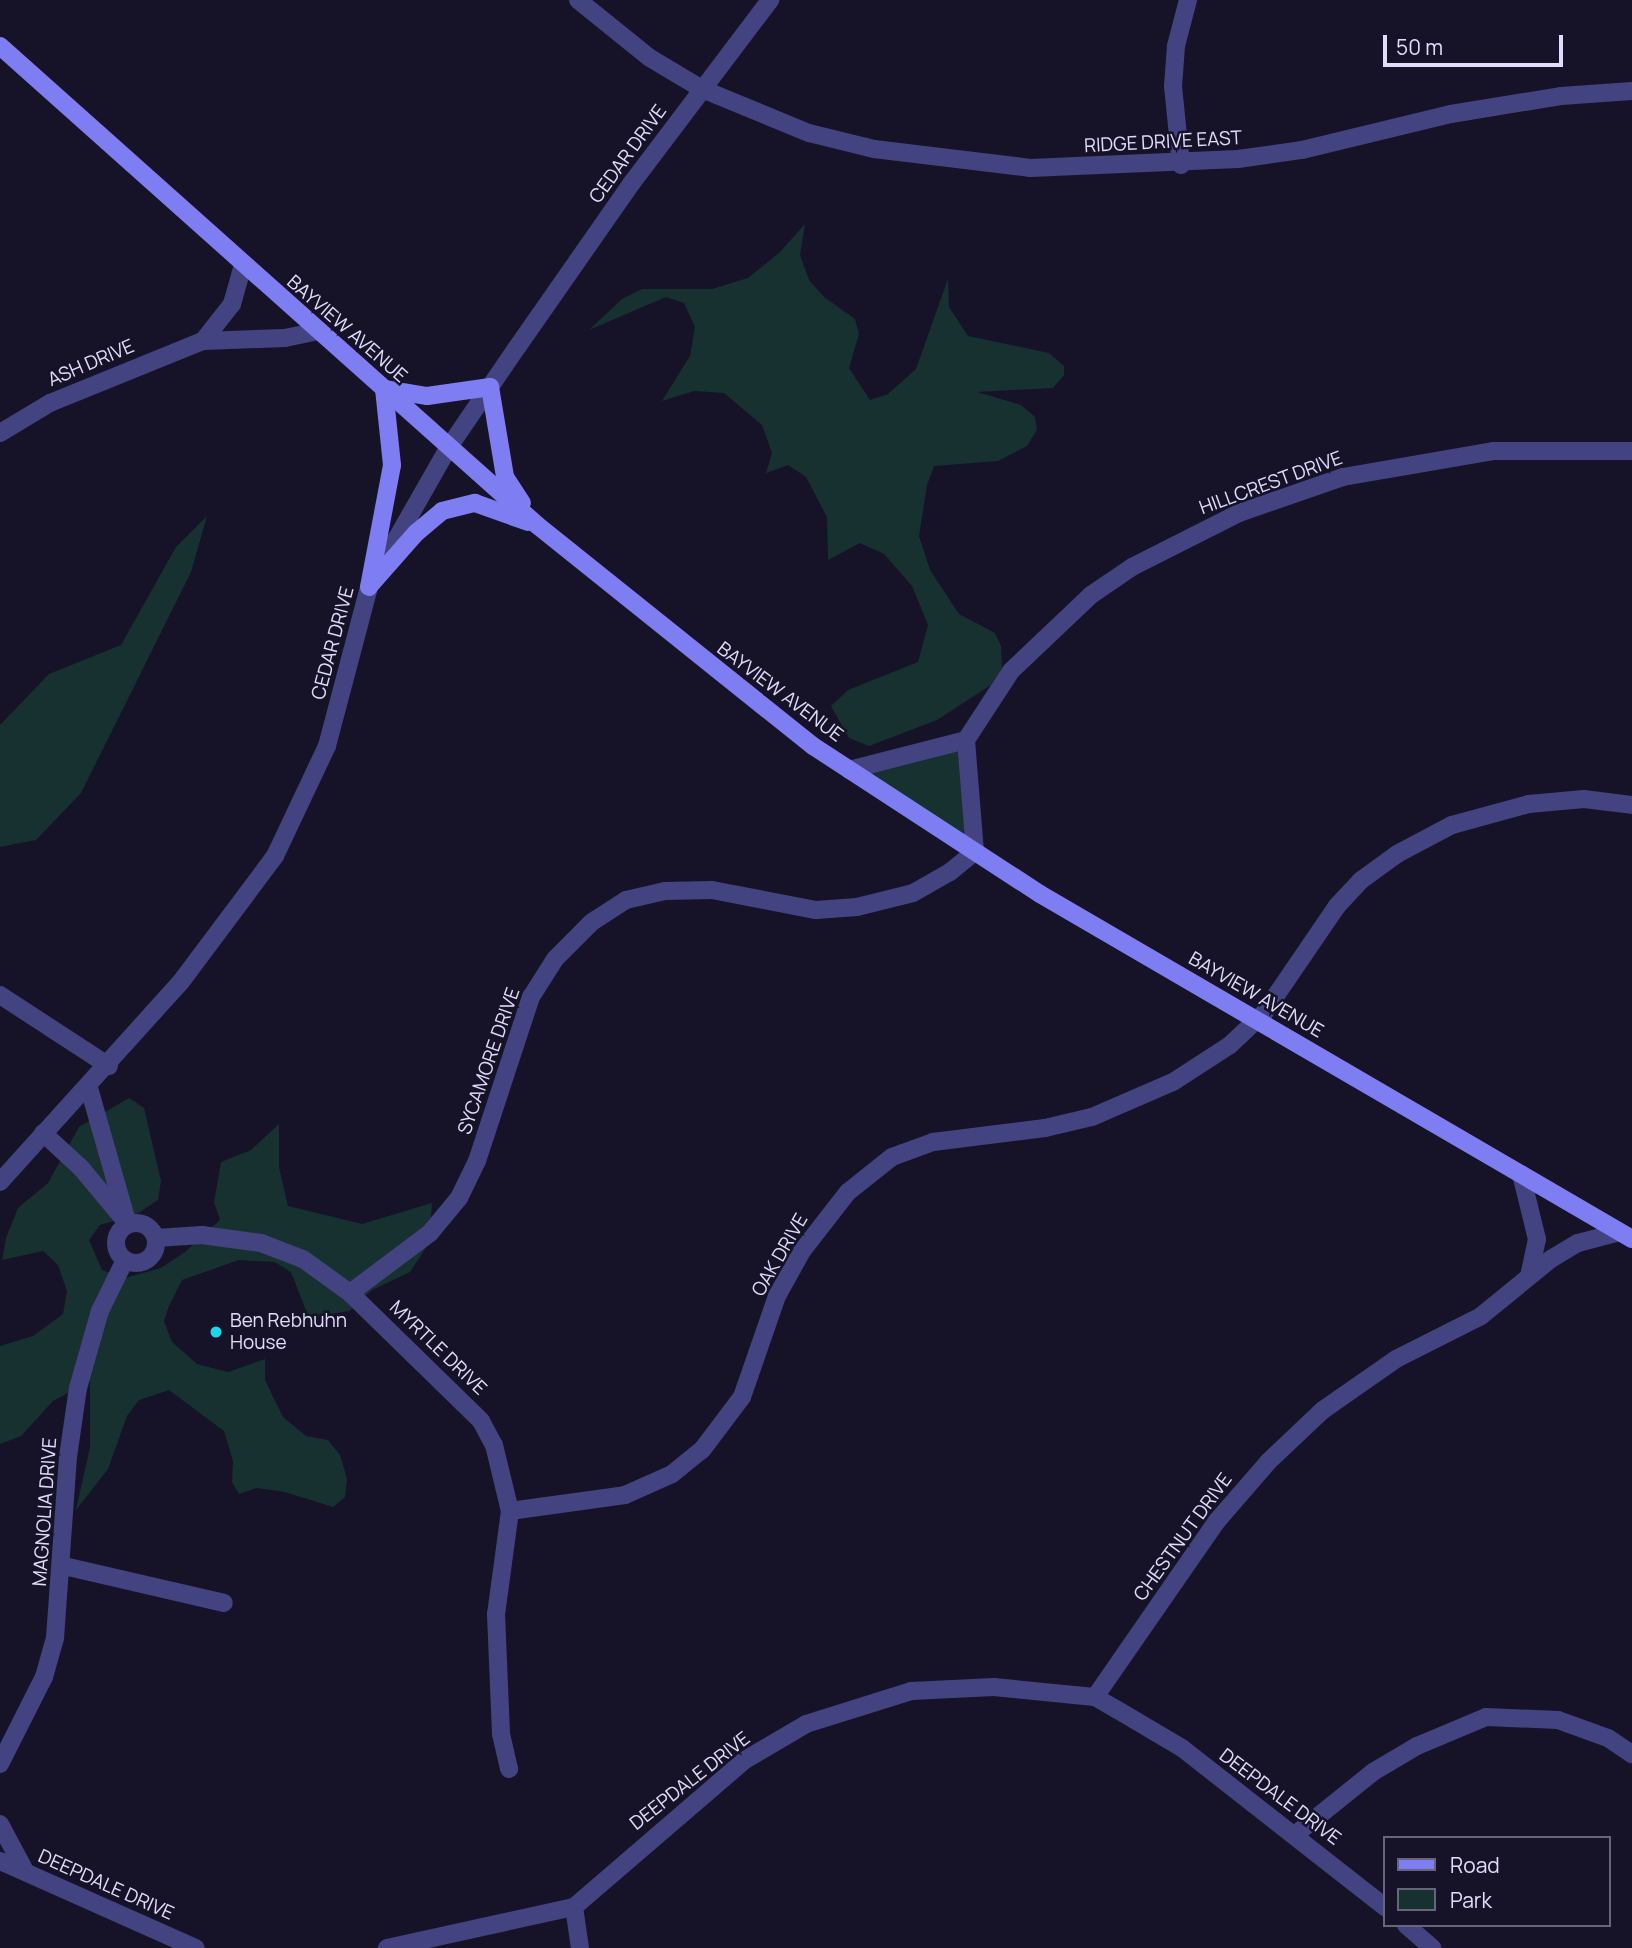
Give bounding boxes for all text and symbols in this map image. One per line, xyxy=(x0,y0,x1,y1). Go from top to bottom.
scale bar xyxy=(1387,21,1567,65)
text: 50 m xyxy=(1396,33,1443,61)
street label: CEDAR DRIVE xyxy=(585,100,671,208)
street label: RIDGE DRIVE EAST xyxy=(1084,126,1242,158)
street label: BAYVIEW AVENUE xyxy=(282,271,412,387)
street label: ASH DRIVE xyxy=(44,335,138,391)
street label: HILLCREST DRIVE xyxy=(1196,446,1346,520)
street label: CEDAR DRIVE xyxy=(307,584,359,702)
street label: BAYVIEW AVENUE xyxy=(713,637,847,747)
street label: BAYVIEW AVENUE xyxy=(1185,947,1327,1043)
street label: SYCAMORE DRIVE xyxy=(453,984,525,1138)
street label: OAK DRIVE xyxy=(747,1209,813,1301)
street label: MYRTLE DRIVE xyxy=(385,1296,491,1400)
place label: Ben Rebhuhn House xyxy=(230,1310,347,1354)
marker: Ben Rebhuhn House xyxy=(208,1324,224,1340)
street label: MAGNOLIA DRIVE xyxy=(28,1437,62,1587)
street label: CHESTNUT DRIVE xyxy=(1129,1468,1237,1606)
street label: DEEPDALE DRIVE xyxy=(625,1727,755,1835)
street label: DEEPDALE DRIVE xyxy=(1215,1744,1345,1850)
legend xyxy=(1384,1836,1611,1927)
street label: DEEPDALE DRIVE xyxy=(35,1845,177,1925)
text: Road xyxy=(1450,1851,1500,1879)
text: Park xyxy=(1450,1886,1492,1914)

